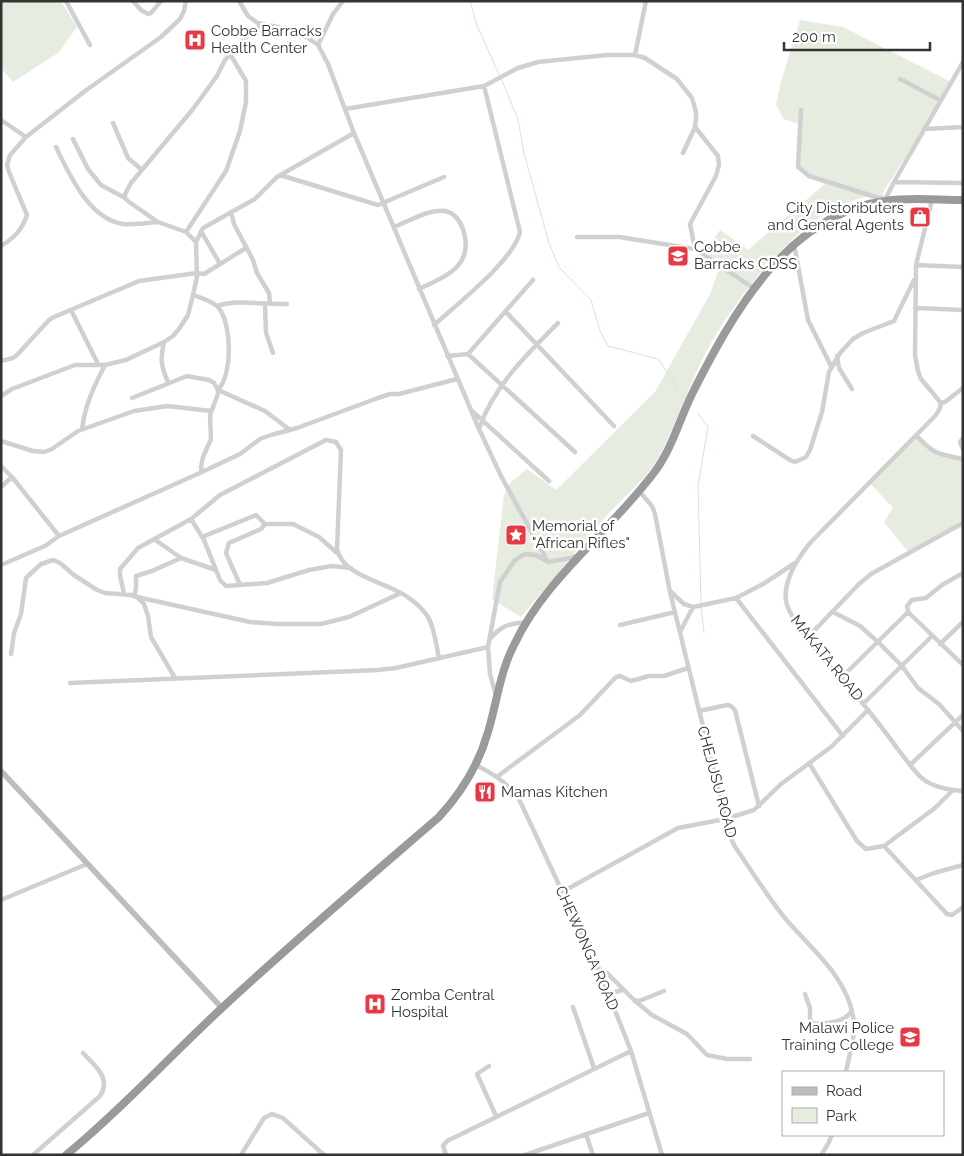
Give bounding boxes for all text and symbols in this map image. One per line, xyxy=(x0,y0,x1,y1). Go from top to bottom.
scale bar xyxy=(784,20,930,52)
place label: Cobbe Barracks Health Center xyxy=(211,22,322,57)
hospital icon: Cobbe Barracks Health Center xyxy=(183,28,207,52)
text: 200 m xyxy=(792,28,836,46)
place label: City Distoributers and General Agents xyxy=(768,199,904,234)
shop icon: City Distoributers and General Agents xyxy=(908,205,932,229)
place label: Cobbe Barracks CDSS xyxy=(694,238,797,273)
school or university icon: Cobbe Barracks CDSS xyxy=(666,244,690,268)
place label: Memorial of "African Rifles" xyxy=(532,517,630,552)
place icon: Memorial of "African Rifles" xyxy=(504,523,528,547)
street label: MAKATA ROAD xyxy=(787,611,867,705)
street label: CHEJUSU ROAD xyxy=(693,724,741,840)
restaurant icon: Mamas Kitchen xyxy=(473,780,497,804)
place label: Mamas Kitchen xyxy=(501,783,608,801)
street label: CHEWONGA ROAD xyxy=(551,883,623,1013)
place label: Zomba Central Hospital xyxy=(391,986,495,1021)
hospital icon: Zomba Central Hospital xyxy=(363,992,387,1016)
place label: Malawi Police Training College xyxy=(781,1019,894,1054)
school or university icon: Malawi Police Training College xyxy=(898,1025,922,1049)
legend xyxy=(782,1071,944,1136)
text: Road xyxy=(826,1082,862,1100)
text: Park xyxy=(826,1107,857,1125)

